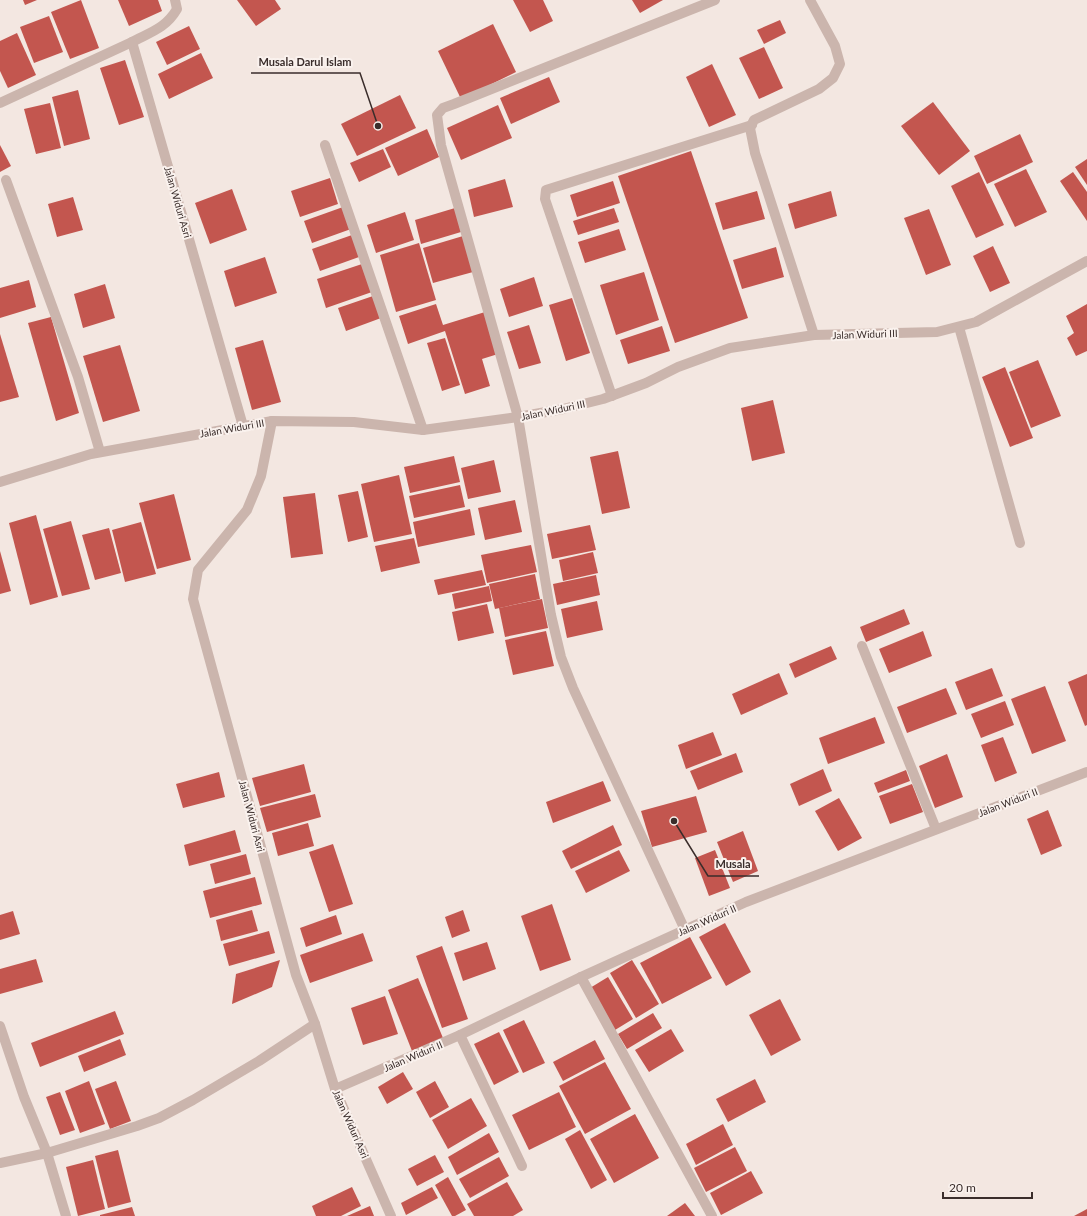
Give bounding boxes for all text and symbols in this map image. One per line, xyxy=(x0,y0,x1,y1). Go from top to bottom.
callout: Musala Darul Islam xyxy=(251,50,360,73)
text: Musala Darul Islam xyxy=(259,55,351,68)
street label: Jalan Widuri Asri xyxy=(162,165,194,239)
street label: Jalan Widuri III xyxy=(832,327,898,341)
street label: Jalan Widuri III xyxy=(520,397,586,423)
street label: Jalan Widuri III xyxy=(199,416,265,440)
street label: Jalan Widuri Asri xyxy=(237,779,267,853)
street label: Jalan Widuri II xyxy=(977,785,1039,819)
callout: Musala xyxy=(708,853,759,876)
text: Musala xyxy=(715,857,751,870)
street label: Jalan Widuri II xyxy=(676,902,738,938)
street label: Jalan Widuri II xyxy=(382,1038,444,1074)
street label: Jalan Widuri Asri xyxy=(331,1088,371,1160)
scale bar xyxy=(943,1174,1032,1200)
text: 20 m xyxy=(949,1180,976,1195)

